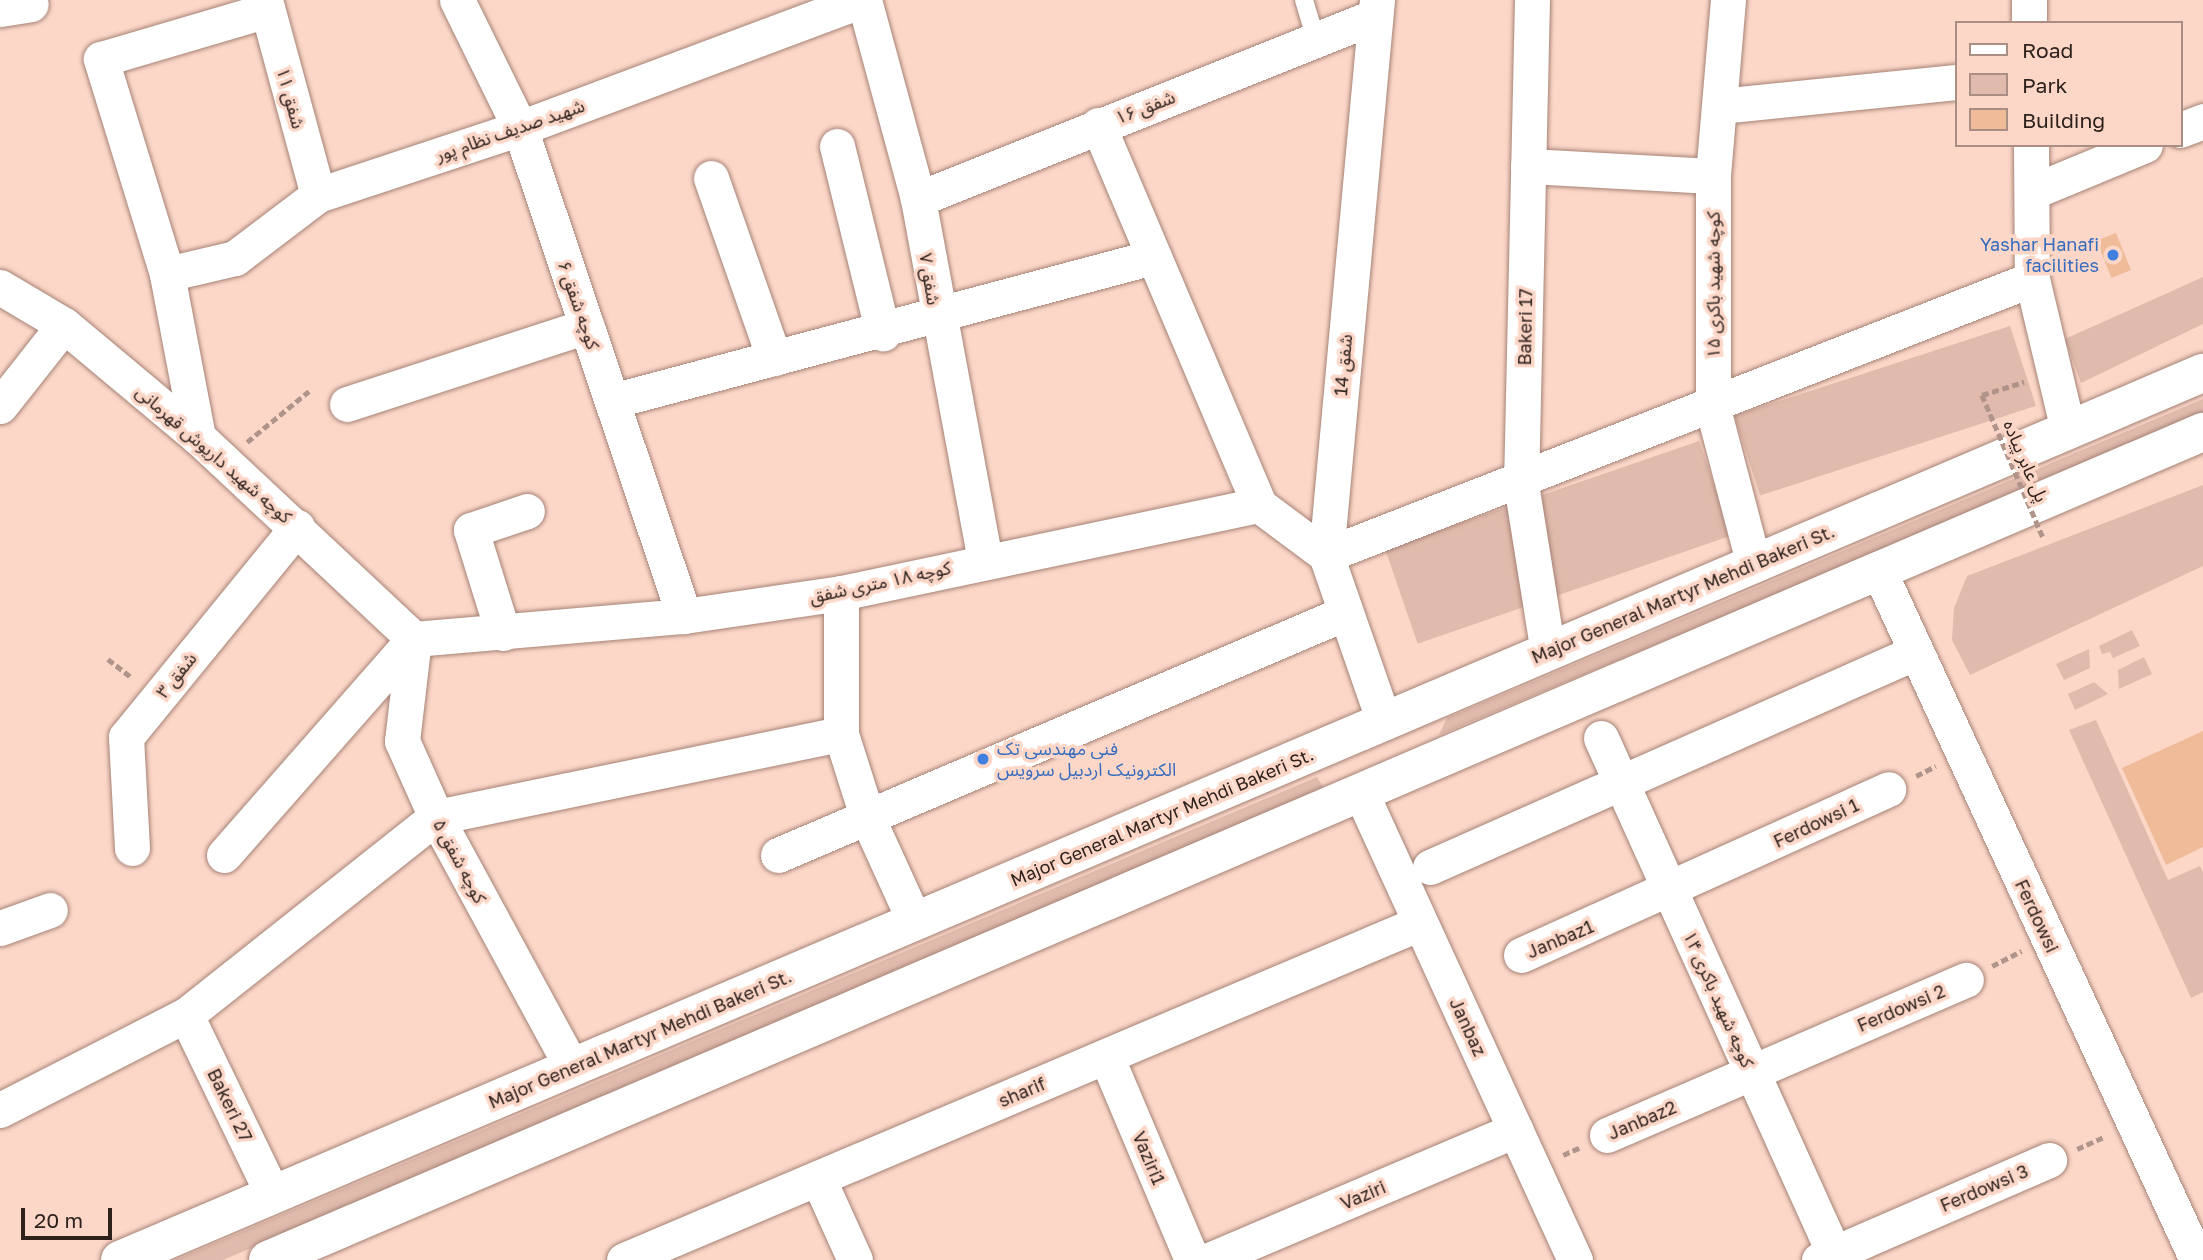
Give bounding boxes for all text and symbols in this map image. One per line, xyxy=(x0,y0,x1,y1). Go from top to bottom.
legend xyxy=(1954,21,2182,147)
text: Road xyxy=(2022,37,2073,63)
street label: شفق ۱۱ xyxy=(272,65,310,131)
text: Park xyxy=(2022,72,2067,98)
street label: شفق ۱۶ xyxy=(1112,86,1178,128)
street label: شهید صدیف نظام پور xyxy=(433,94,587,166)
text: Building xyxy=(2022,107,2105,133)
street label: کوچه شهید باکری ۱۵ xyxy=(1702,211,1724,359)
place label: Yashar Hanafi facilities xyxy=(1980,234,2099,276)
marker: Yashar Hanafi facilities xyxy=(2105,247,2121,263)
street label: شفق ۷ xyxy=(915,251,945,307)
street label: کوچه شفق ۶ xyxy=(554,258,604,352)
street label: Bakeri 17 xyxy=(1514,288,1536,366)
street label: شفق 14 xyxy=(1330,333,1356,397)
street label: کوچه شهید داریوش قهرمانی xyxy=(132,380,296,528)
street label: پل عابر پیاده xyxy=(1999,417,2053,505)
street label: Major General Martyr Mehdi Bakeri St. xyxy=(1528,520,1838,668)
street label: کوچه ۱۸ متری شفق xyxy=(807,556,953,608)
street label: شفق ۳ xyxy=(151,648,201,702)
place label: فنی مهندسی تک الکترونیک اردبیل سرویس xyxy=(997,738,1176,780)
street label: Major General Martyr Mehdi Bakeri St. xyxy=(1007,743,1317,891)
marker: فنی مهندسی تک الکترونیک اردبیل سرویس xyxy=(975,751,991,767)
street label: Ferdowsi 1 xyxy=(1770,794,1862,852)
street label: کوچه شفق ۵ xyxy=(429,815,491,907)
street label: Ferdowsi xyxy=(2011,876,2063,956)
street label: Janbaz1 xyxy=(1523,915,1597,963)
street label: کوچه شهید باکری ۱۴ xyxy=(1679,927,1759,1071)
street label: Major General Martyr Mehdi Bakeri St. xyxy=(485,965,795,1113)
street label: Ferdowsi 2 xyxy=(1854,980,1948,1036)
street label: Janbaz xyxy=(1445,994,1491,1060)
street label: Bakeri 27 xyxy=(203,1065,257,1145)
street label: sharif xyxy=(995,1072,1049,1112)
street label: Janbaz2 xyxy=(1605,1096,1679,1144)
street label: Vaziri1 xyxy=(1128,1128,1170,1188)
street label: Ferdowsi 3 xyxy=(1937,1160,2031,1216)
street label: Vaziri xyxy=(1337,1176,1389,1214)
scale bar xyxy=(24,1194,116,1238)
text: 20 m xyxy=(34,1207,83,1233)

